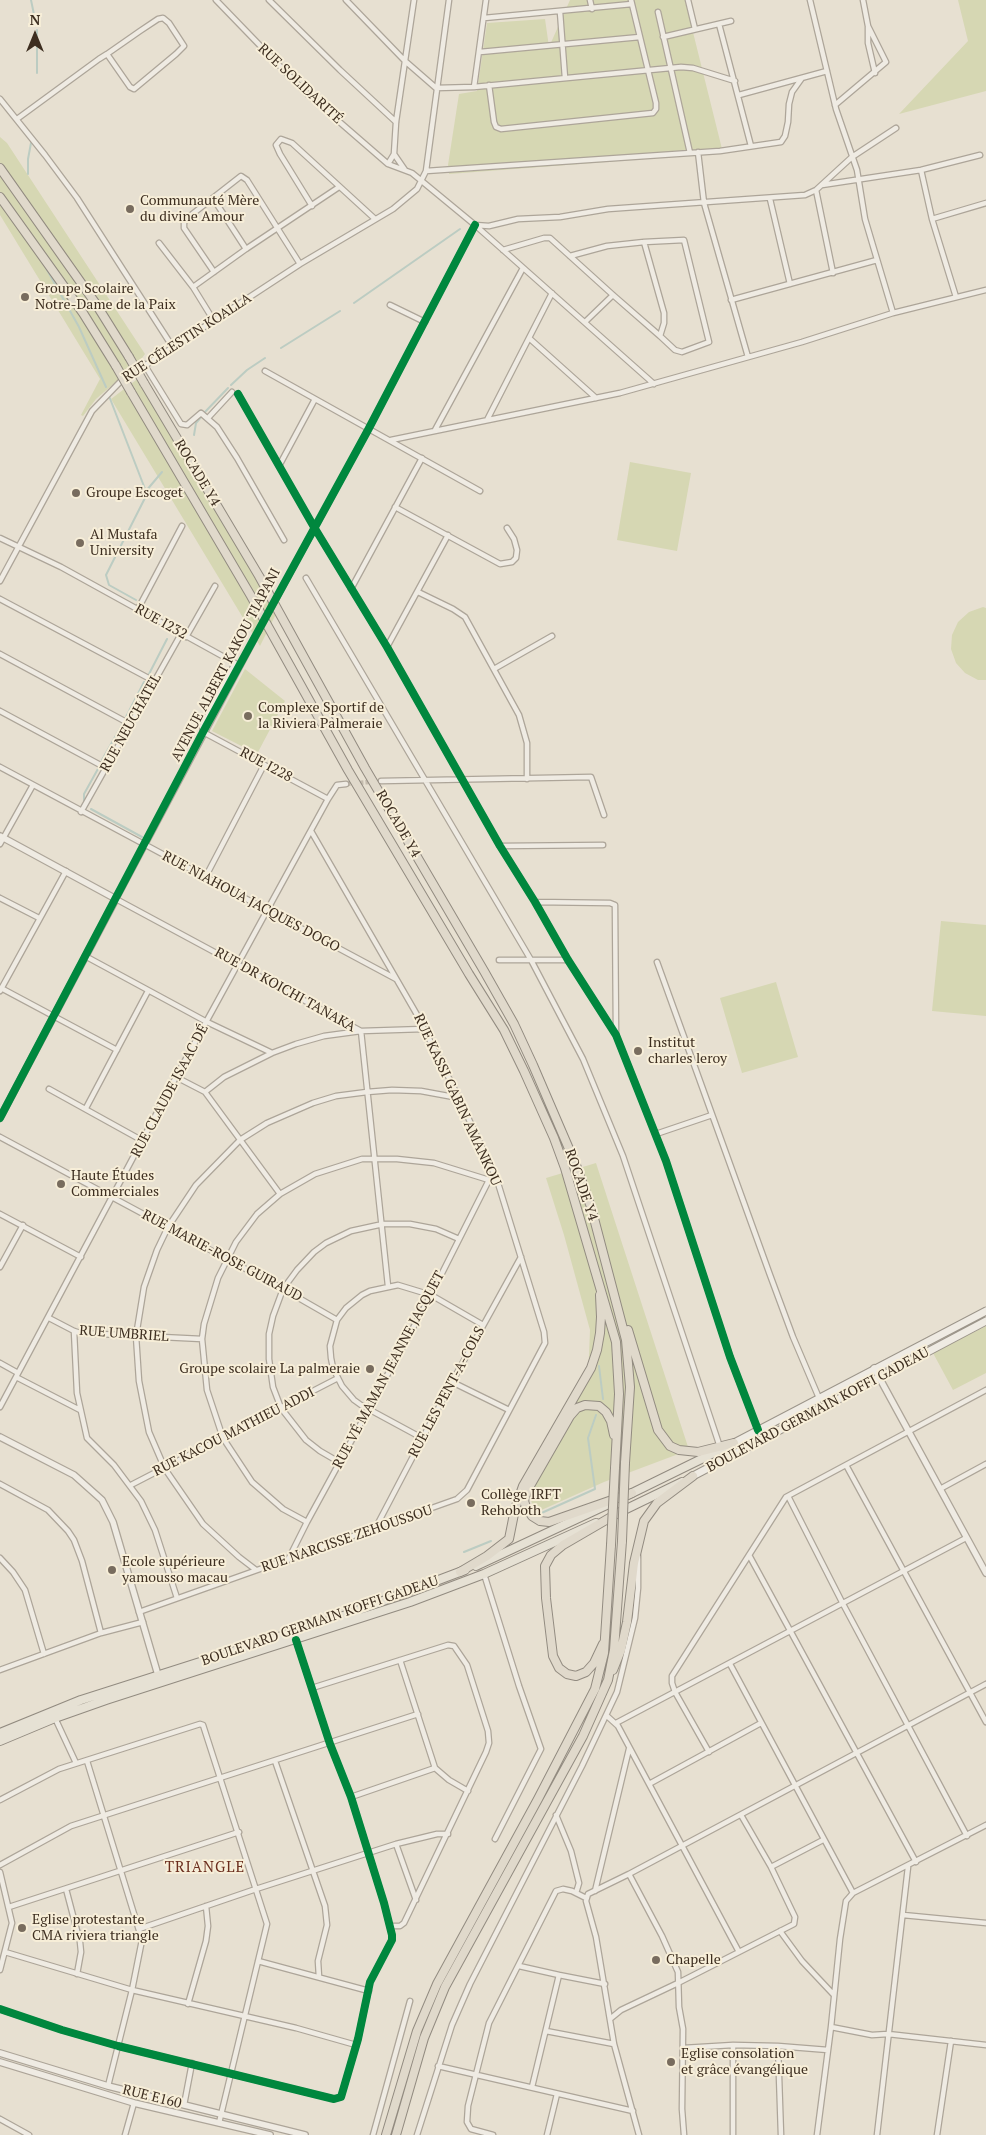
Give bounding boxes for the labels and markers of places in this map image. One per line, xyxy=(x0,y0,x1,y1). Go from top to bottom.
place label: Communauté Mère du divine Amour xyxy=(140,193,259,226)
marker: Communauté Mère du divine Amour xyxy=(124,203,136,215)
place label: Groupe Scolaire Notre-Dame de la Paix xyxy=(35,281,176,314)
marker: Groupe Scolaire Notre-Dame de la Paix xyxy=(19,291,31,303)
place label: Groupe Escoget xyxy=(86,485,183,501)
marker: Groupe Escoget xyxy=(70,487,82,499)
place label: Al Mustafa University xyxy=(90,527,158,560)
marker: Al Mustafa University xyxy=(74,537,86,549)
place label: Complexe Sportif de la Riviera Palmeraie xyxy=(258,700,384,732)
marker: Complexe Sportif de la Riviera Palmeraie xyxy=(242,710,254,722)
place label: Institut charles leroy xyxy=(648,1035,727,1068)
marker: Institut charles leroy xyxy=(632,1045,644,1057)
place label: Haute Études Commerciales xyxy=(71,1168,159,1200)
marker: Haute Études Commerciales xyxy=(55,1178,67,1190)
place label: Groupe scolaire La palmeraie xyxy=(179,1361,360,1377)
marker: Groupe scolaire La palmeraie xyxy=(364,1363,376,1375)
place label: Collège IRFT Rehoboth xyxy=(481,1487,561,1520)
marker: Collège IRFT Rehoboth xyxy=(465,1497,477,1509)
place label: Ecole supérieure yamousso macau xyxy=(122,1554,228,1586)
marker: Ecole supérieure yamousso macau xyxy=(106,1564,118,1576)
place label: Eglise protestante CMA riviera triangle xyxy=(32,1912,159,1944)
marker: Eglise protestante CMA riviera triangle xyxy=(16,1922,28,1934)
place label: Chapelle xyxy=(666,1952,721,1968)
marker: Chapelle xyxy=(650,1954,662,1966)
place label: Eglise consolation et grâce évangélique xyxy=(681,2046,808,2078)
marker: Eglise consolation et grâce évangélique xyxy=(665,2056,677,2068)

